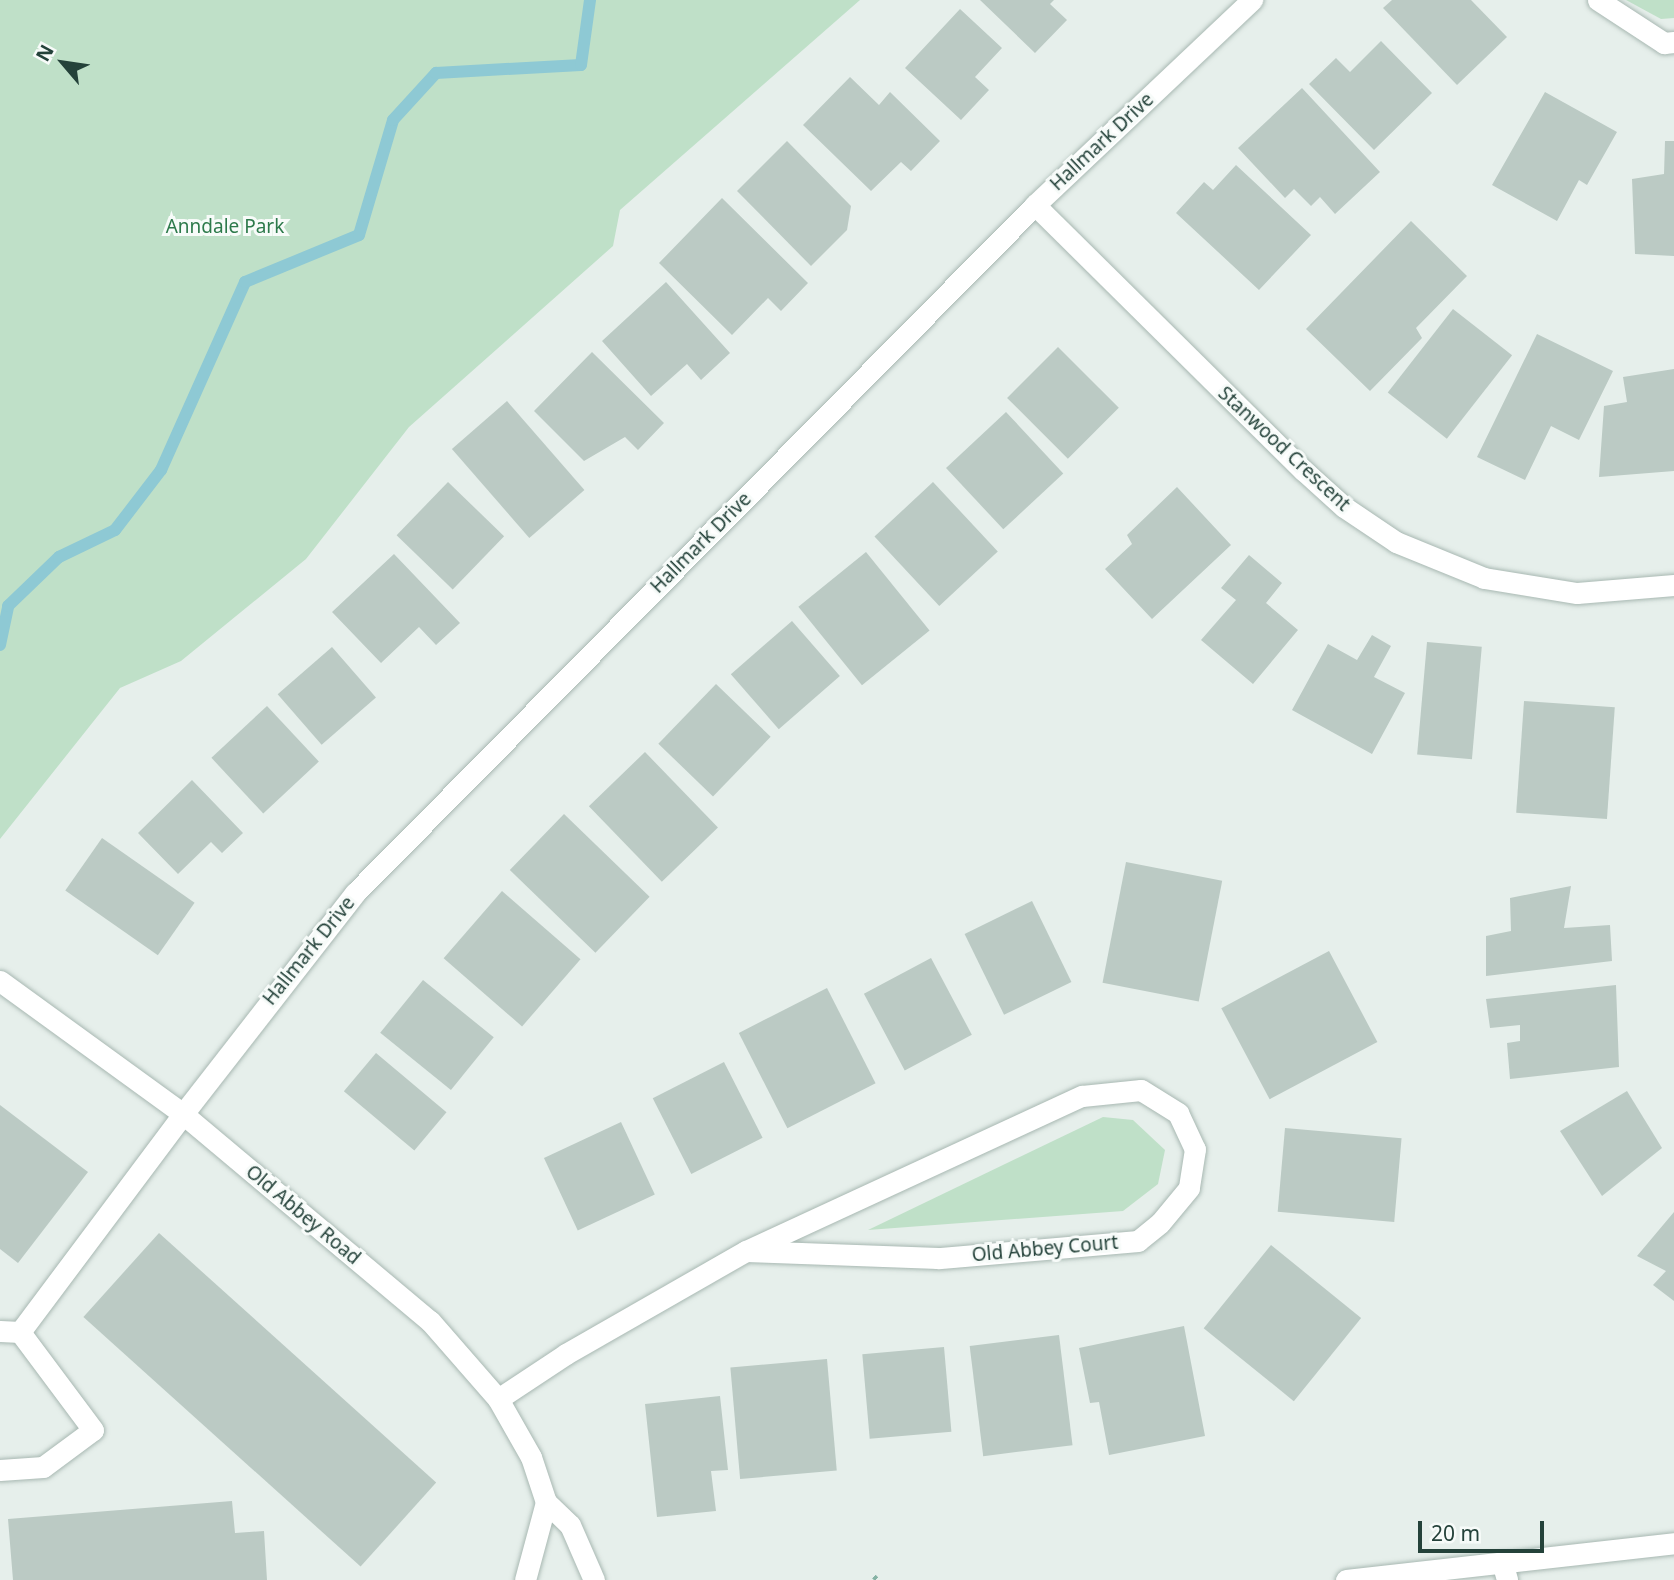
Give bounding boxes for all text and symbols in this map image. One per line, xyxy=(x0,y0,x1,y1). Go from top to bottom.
north arrow xyxy=(28,28,98,98)
text: N xyxy=(30,40,60,66)
street label: Hallmark Drive xyxy=(1046,88,1158,196)
park label: Anndale Park xyxy=(166,216,284,238)
street label: Stanwood Crescent xyxy=(1213,382,1355,516)
street label: Hallmark Drive xyxy=(646,488,756,598)
street label: Hallmark Drive xyxy=(258,892,360,1010)
street label: Old Abbey Road xyxy=(241,1160,365,1270)
street label: Old Abbey Court xyxy=(971,1231,1119,1267)
scale bar xyxy=(1422,1506,1548,1550)
text: 20 m xyxy=(1431,1519,1480,1547)

